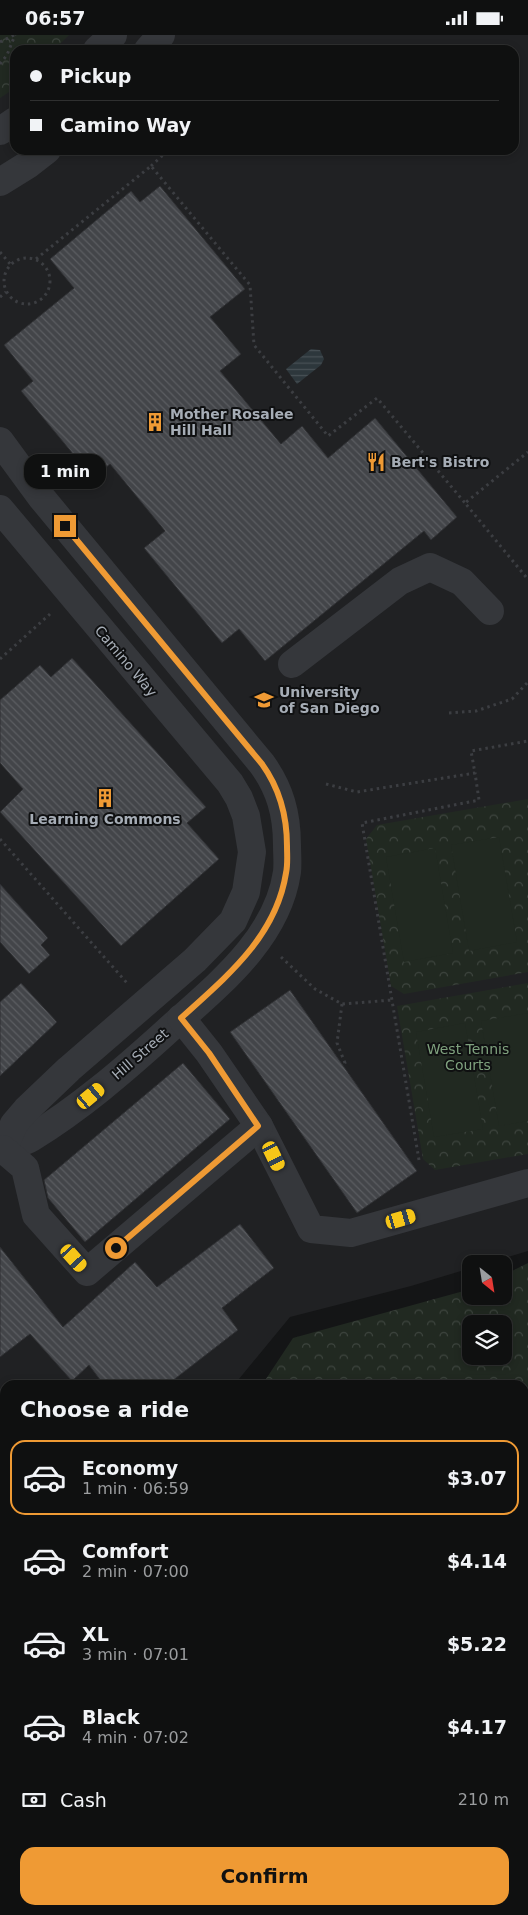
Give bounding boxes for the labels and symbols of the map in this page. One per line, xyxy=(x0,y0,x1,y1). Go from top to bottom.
place label: Mother Rosalee Hill Hall xyxy=(170,406,293,438)
building icon: Mother Rosalee Hill Hall xyxy=(144,411,166,433)
restaurant icon: Bert's Bistro xyxy=(365,451,387,473)
callout: 1 min xyxy=(24,453,106,489)
place label: Bert's Bistro xyxy=(391,454,490,470)
route end xyxy=(54,515,76,537)
street label: Camino Way xyxy=(92,622,160,700)
place label: University of San Diego xyxy=(279,684,380,716)
school or university icon: University of San Diego xyxy=(253,689,275,711)
building icon: Learning Commons xyxy=(94,787,116,809)
place label: Learning Commons xyxy=(29,811,181,827)
street label: Hill Street xyxy=(109,1025,172,1083)
park label: West Tennis Courts xyxy=(427,1041,509,1073)
car xyxy=(74,1081,107,1111)
car xyxy=(260,1139,287,1173)
car xyxy=(384,1208,417,1230)
route start xyxy=(105,1237,127,1259)
car xyxy=(58,1242,89,1274)
north arrow xyxy=(462,1255,512,1305)

